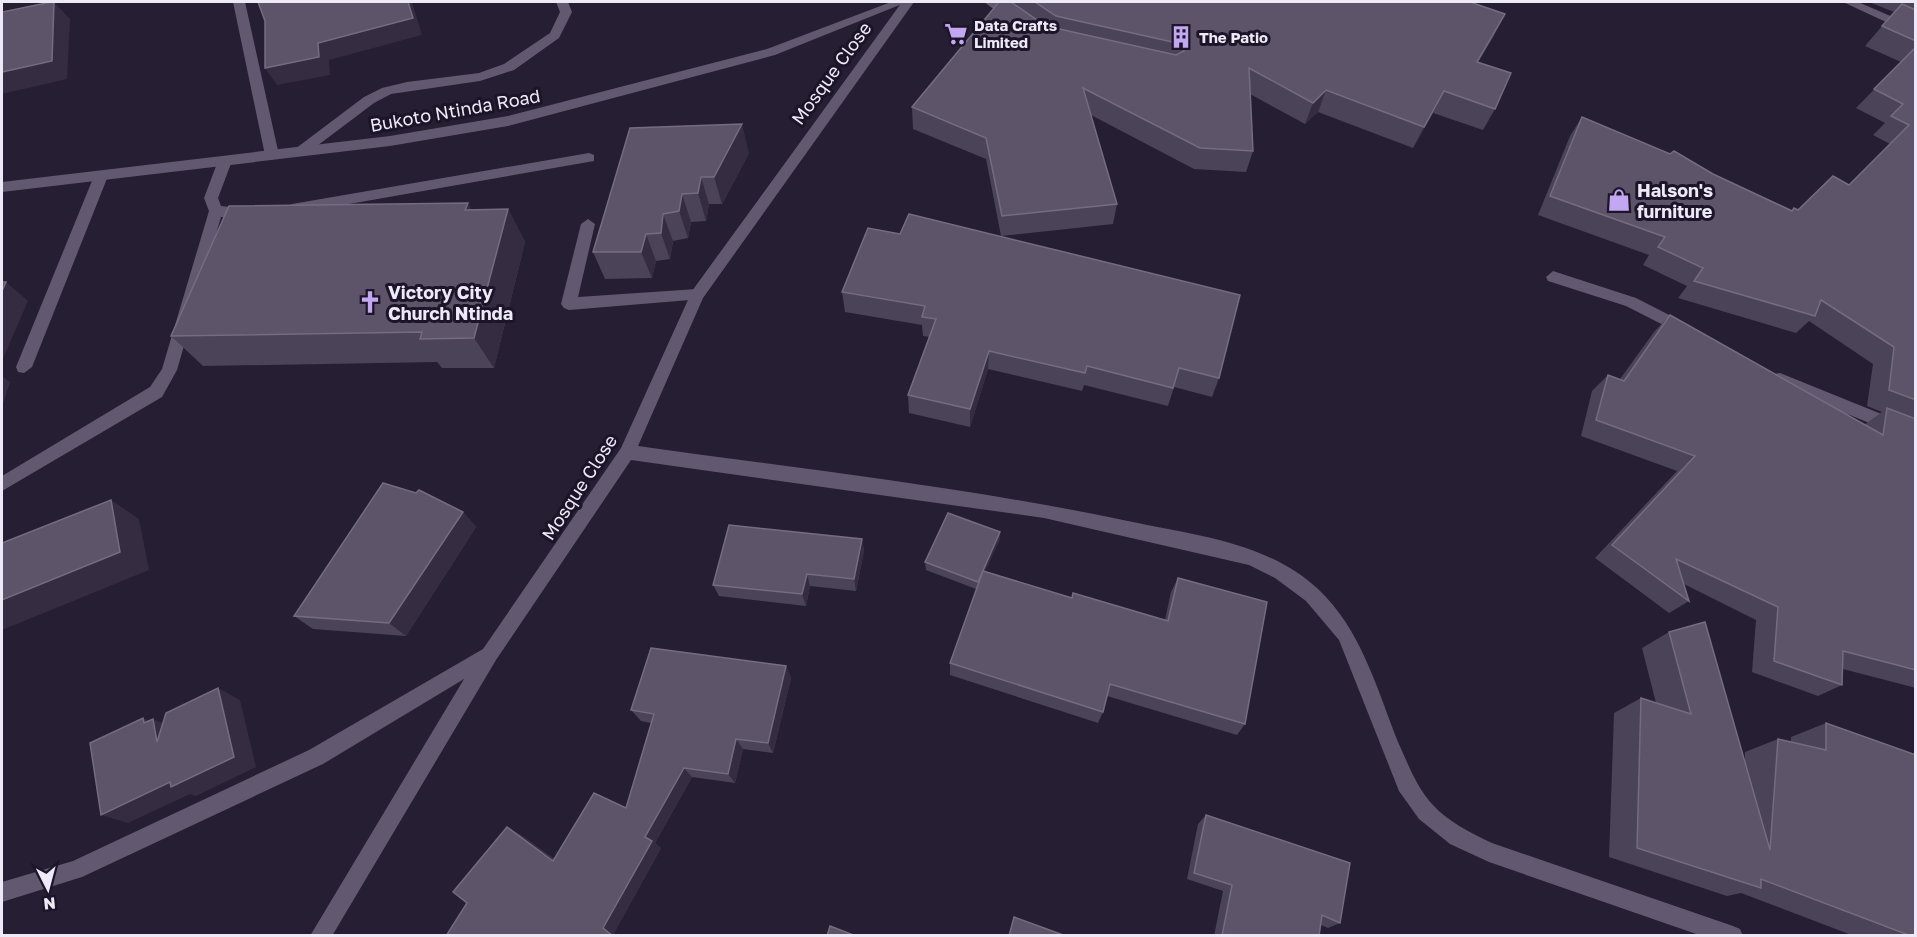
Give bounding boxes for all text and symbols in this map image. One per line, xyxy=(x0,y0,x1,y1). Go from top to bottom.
place label: Data Crafts Limited xyxy=(974,16,1057,51)
street label: Mosque Close xyxy=(786,17,876,129)
supermarket icon: Data Crafts Limited xyxy=(943,21,969,47)
building icon: The Patio xyxy=(1168,24,1194,50)
place label: The Patio xyxy=(1199,28,1268,46)
street label: Bukoto Ntinda Road xyxy=(368,84,542,136)
place label: Halson's furniture xyxy=(1637,179,1713,222)
shop icon: Halson's furniture xyxy=(1606,187,1632,213)
place label: Victory City Church Ntinda xyxy=(388,281,513,324)
church icon: Victory City Church Ntinda xyxy=(357,289,383,315)
street label: Mosque Close xyxy=(537,430,621,544)
north arrow xyxy=(18,859,78,919)
text: N xyxy=(42,893,57,914)

